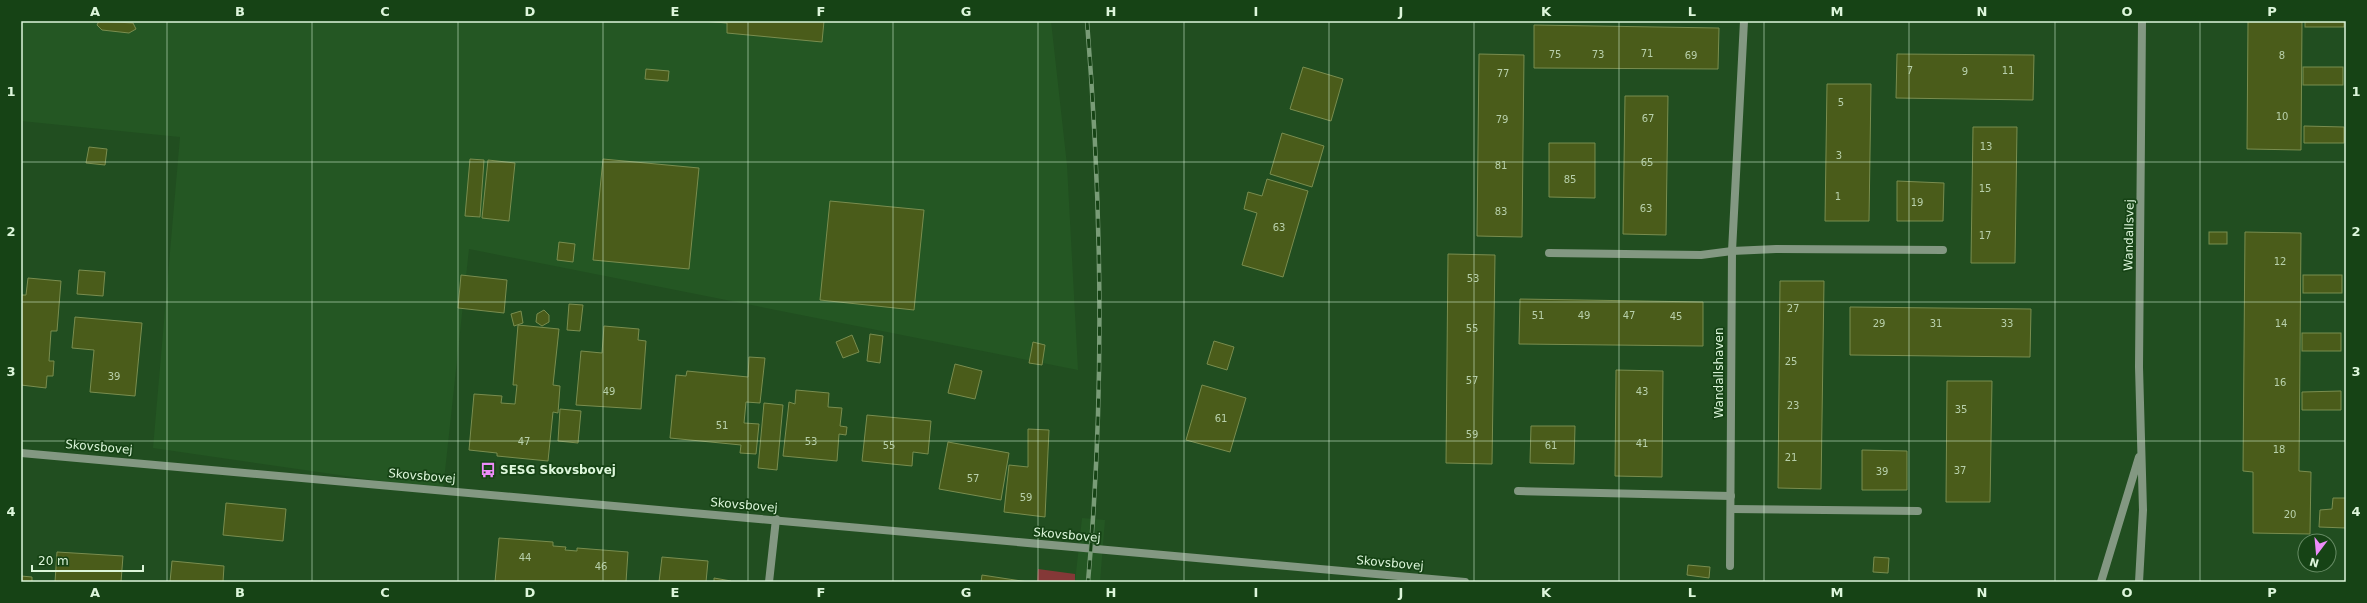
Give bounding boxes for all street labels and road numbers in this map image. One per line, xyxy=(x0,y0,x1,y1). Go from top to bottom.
street label: Wandallsvej xyxy=(2121,199,2137,271)
street label: Wandallshaven xyxy=(1712,328,1726,419)
street label: Skovsbovej xyxy=(65,437,133,457)
street label: Skovsbovej xyxy=(388,466,456,486)
street label: Skovsbovej xyxy=(710,495,778,515)
street label: Skovsbovej xyxy=(1033,525,1101,545)
street label: Skovsbovej xyxy=(1356,553,1424,573)

